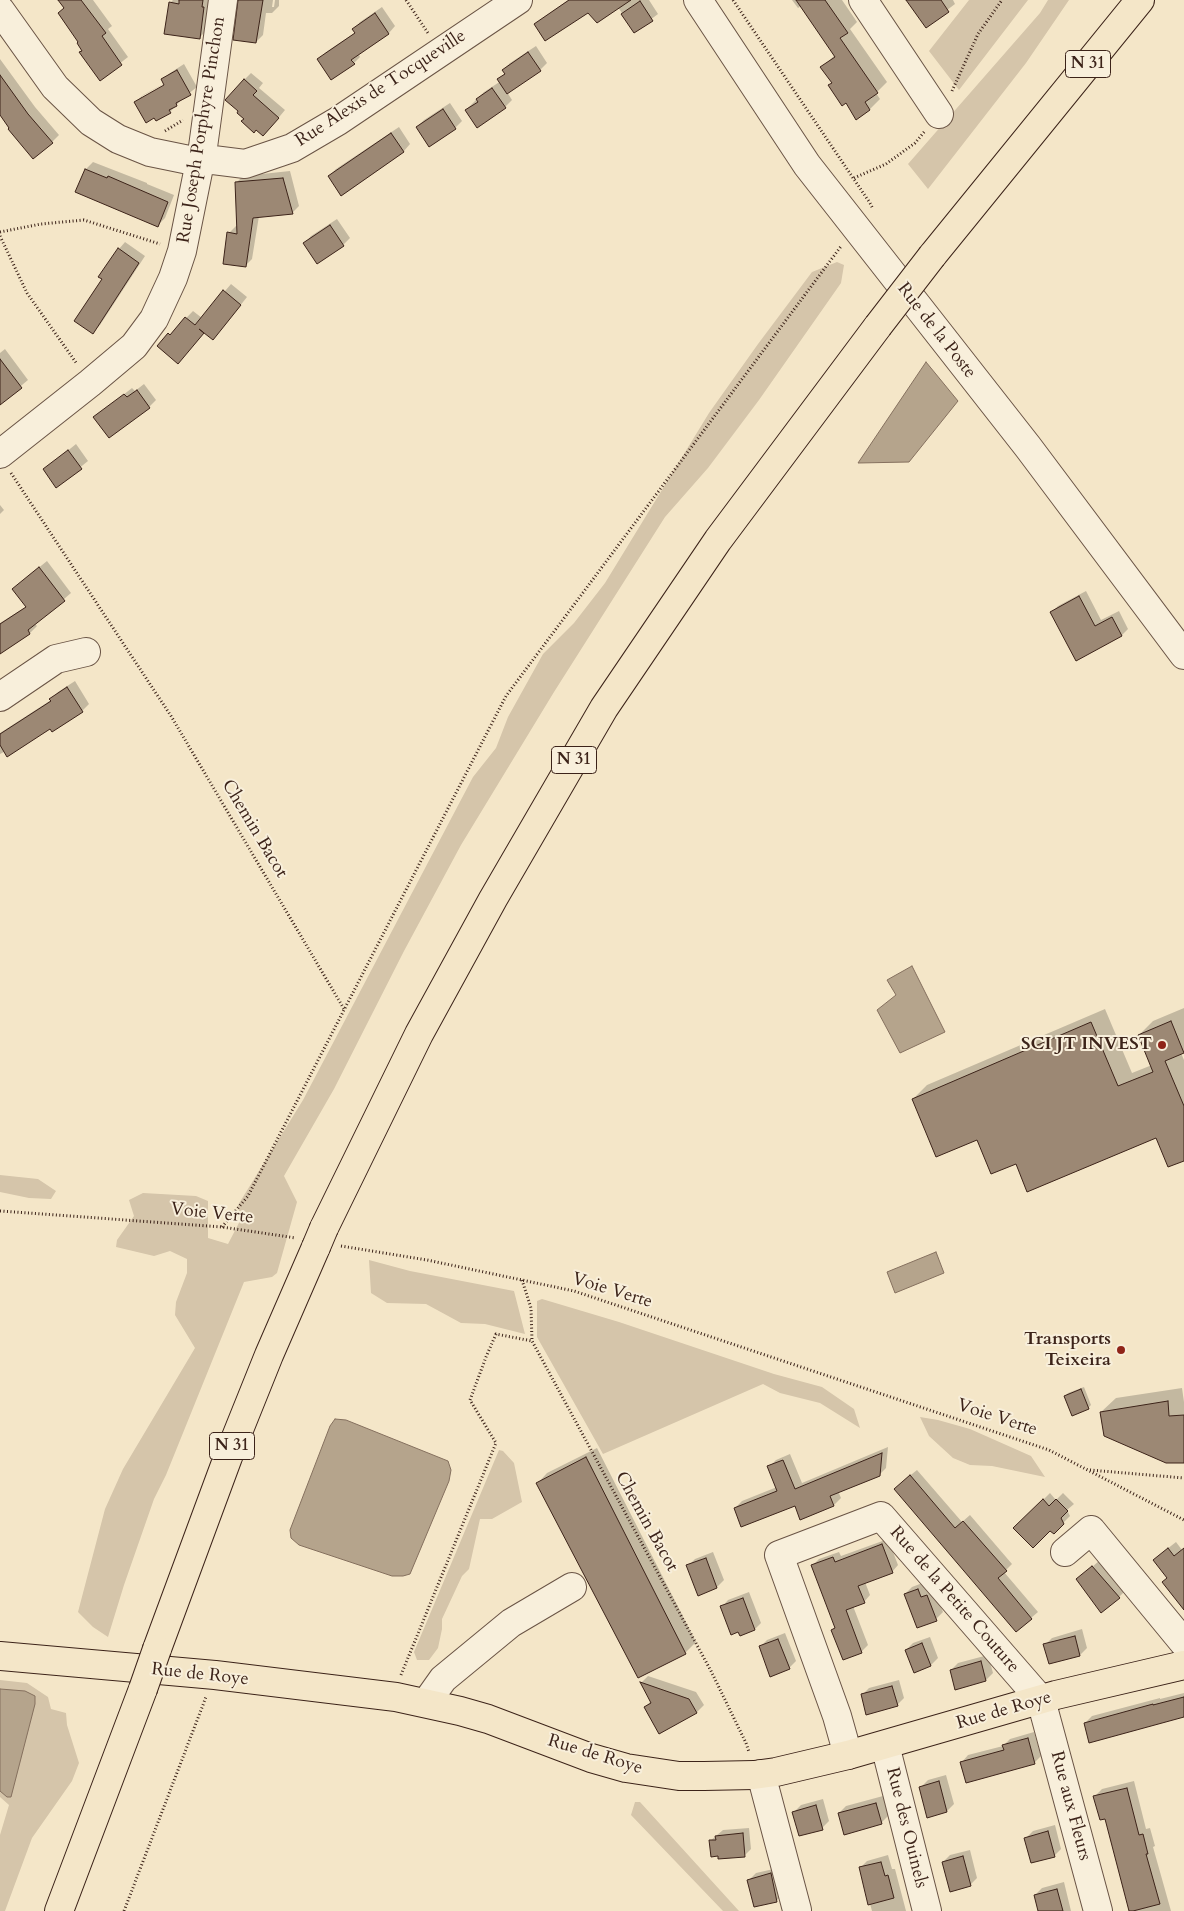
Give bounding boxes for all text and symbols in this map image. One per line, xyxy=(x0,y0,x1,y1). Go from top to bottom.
street label: Rue Joseph Porphyre Pinchon xyxy=(173,15,231,245)
street label: Rue Alexis de Tocqueville xyxy=(292,26,470,152)
road number: N 31 xyxy=(1066,51,1110,78)
street label: Rue de la Poste xyxy=(892,279,980,383)
road number: N 31 xyxy=(552,746,596,774)
street label: Chemin Bacot xyxy=(216,776,292,882)
place label: SCI JT INVEST xyxy=(1021,1034,1152,1056)
marker: SCI JT INVEST xyxy=(1156,1039,1168,1051)
street label: Voie Verte xyxy=(170,1199,254,1229)
street label: Voie Verte xyxy=(569,1269,655,1313)
place label: Transports Teixeira xyxy=(1024,1329,1111,1372)
marker: Transports Teixeira xyxy=(1115,1344,1127,1356)
street label: Voie Verte xyxy=(954,1395,1040,1441)
road number: N 31 xyxy=(210,1432,254,1460)
street label: Chemin Bacot xyxy=(610,1468,682,1576)
street label: Rue de la Petite Couture xyxy=(884,1522,1024,1678)
street label: Rue de Roye xyxy=(150,1659,250,1691)
street label: Rue de Roye xyxy=(954,1687,1054,1735)
street label: Rue de Roye xyxy=(545,1730,645,1780)
street label: Rue aux Fleurs xyxy=(1045,1749,1095,1863)
street label: Rue des Ouinels xyxy=(881,1765,931,1891)

